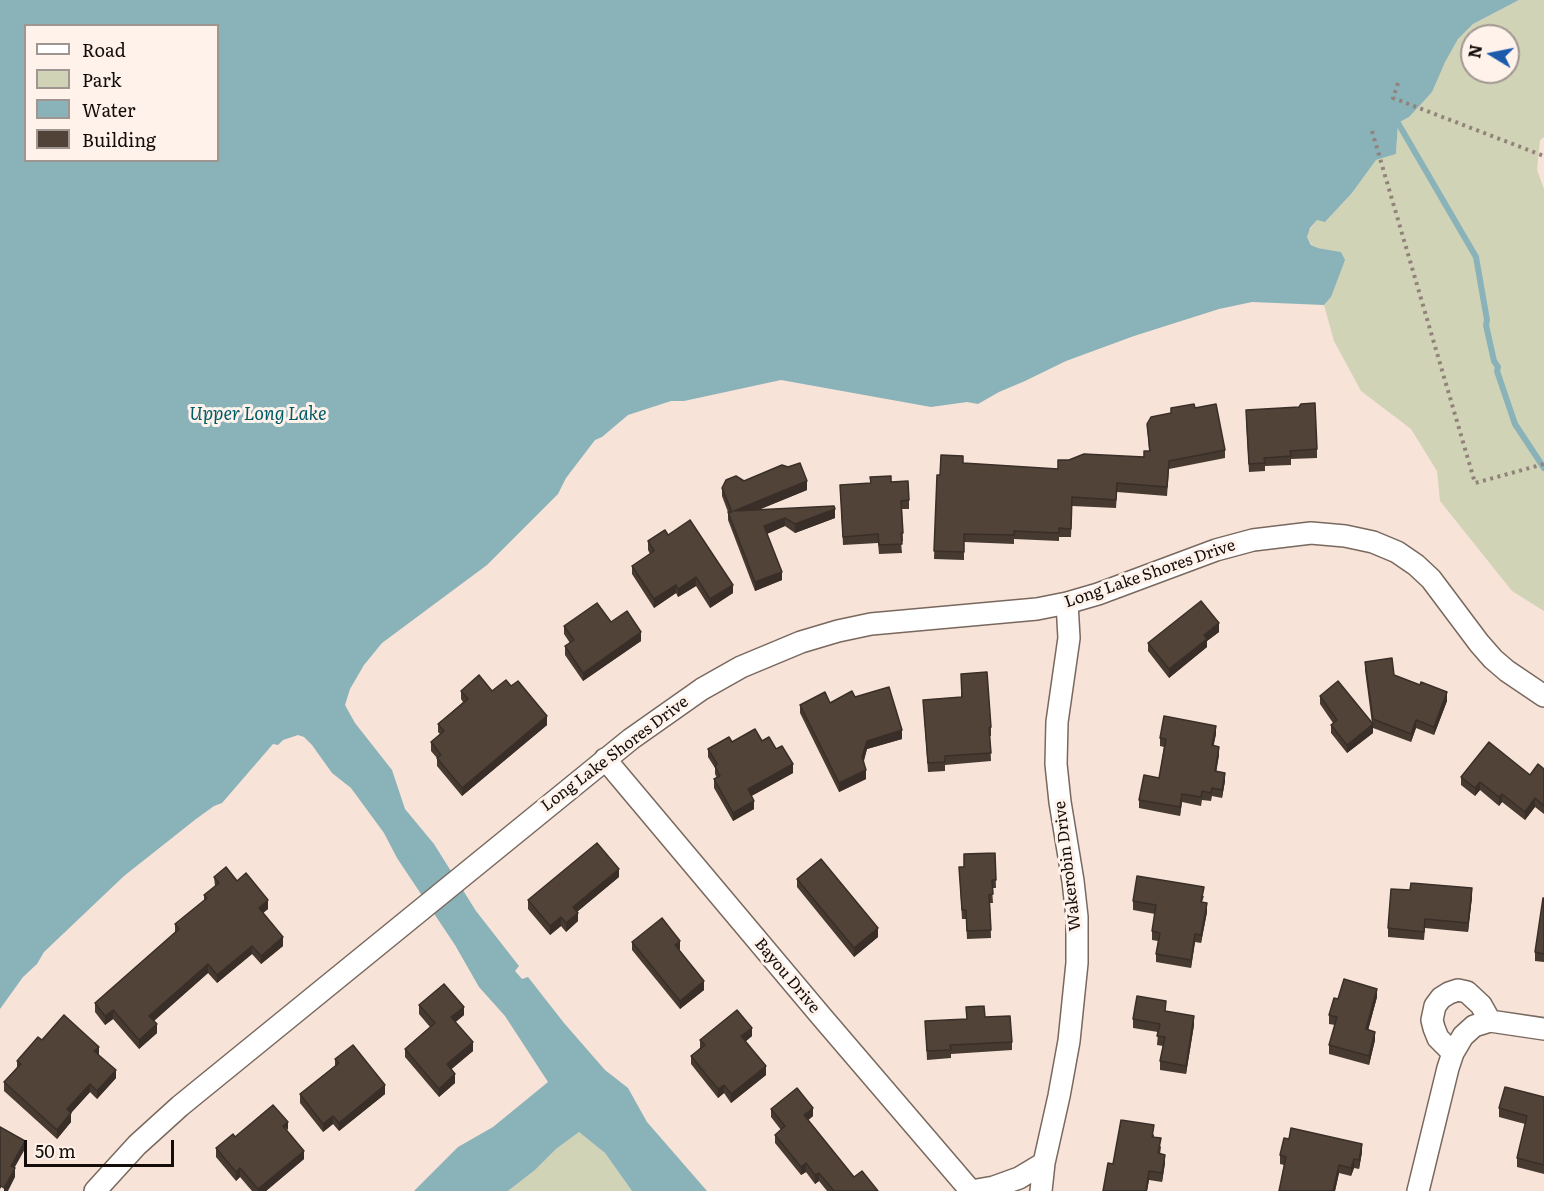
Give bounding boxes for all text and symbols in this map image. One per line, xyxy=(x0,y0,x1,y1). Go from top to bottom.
legend xyxy=(24,24,219,162)
north arrow xyxy=(1460,24,1520,84)
text: Road xyxy=(82,36,126,63)
text: N xyxy=(1461,43,1487,60)
text: Park xyxy=(82,66,121,93)
text: Water xyxy=(82,96,135,123)
text: Building xyxy=(82,126,156,153)
water label: Upper Long Lake xyxy=(189,404,327,426)
street label: Long Lake Shores Drive xyxy=(1062,536,1238,612)
street label: Long Lake Shores Drive xyxy=(538,692,692,816)
street label: Wakerobin Drive xyxy=(1051,800,1085,932)
street label: Bayou Drive xyxy=(750,935,824,1017)
scale bar xyxy=(27,1128,177,1166)
text: 50 m xyxy=(35,1137,76,1164)

